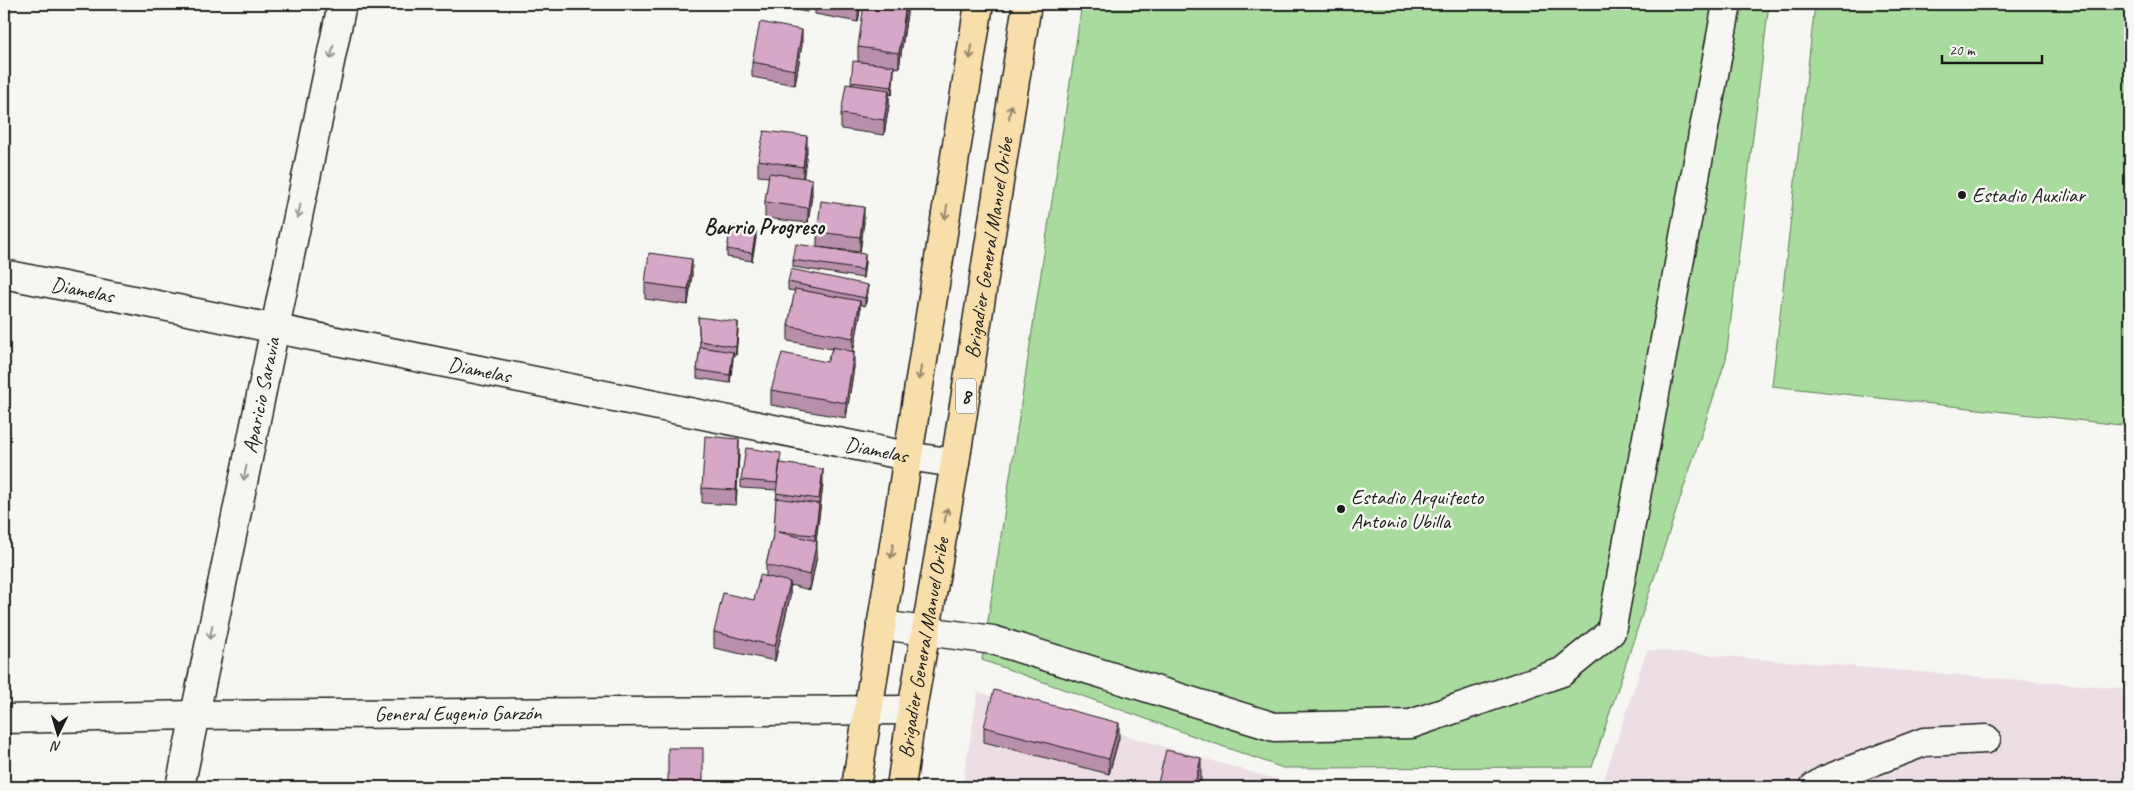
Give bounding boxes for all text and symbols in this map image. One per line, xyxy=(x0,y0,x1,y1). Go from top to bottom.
scale bar xyxy=(1942,32,2042,64)
text: 20 m xyxy=(1949,41,1976,60)
one-way arrow xyxy=(327,43,336,59)
one-way arrow xyxy=(966,44,976,60)
one-way arrow xyxy=(1005,105,1015,121)
street label: Brigadier General Manuel Oribe xyxy=(959,135,1019,360)
place label: Estadio Auxiliar xyxy=(1972,182,2086,208)
marker: Estadio Auxiliar xyxy=(1956,189,1968,201)
one-way arrow xyxy=(294,202,304,218)
one-way arrow xyxy=(940,204,950,220)
district label: Barrio Progreso xyxy=(704,213,826,241)
street label: Diamelas xyxy=(49,271,118,309)
street label: Aparicio Saravia xyxy=(236,334,286,456)
street label: Diamelas xyxy=(446,351,515,389)
one-way arrow xyxy=(915,365,925,381)
road number: 8 xyxy=(956,378,976,414)
street label: Diamelas xyxy=(843,431,912,469)
one-way arrow xyxy=(240,464,249,480)
place label: Estadio Arquitecto Antonio Ubilla xyxy=(1351,484,1485,534)
marker: Estadio Arquitecto Antonio Ubilla xyxy=(1335,503,1347,515)
one-way arrow xyxy=(941,507,951,523)
street label: Brigadier General Manuel Oribe xyxy=(892,534,955,760)
one-way arrow xyxy=(887,542,897,558)
one-way arrow xyxy=(206,623,215,639)
street label: General Eugenio Garzón xyxy=(374,700,542,727)
north arrow xyxy=(32,708,82,758)
text: N xyxy=(50,737,62,755)

